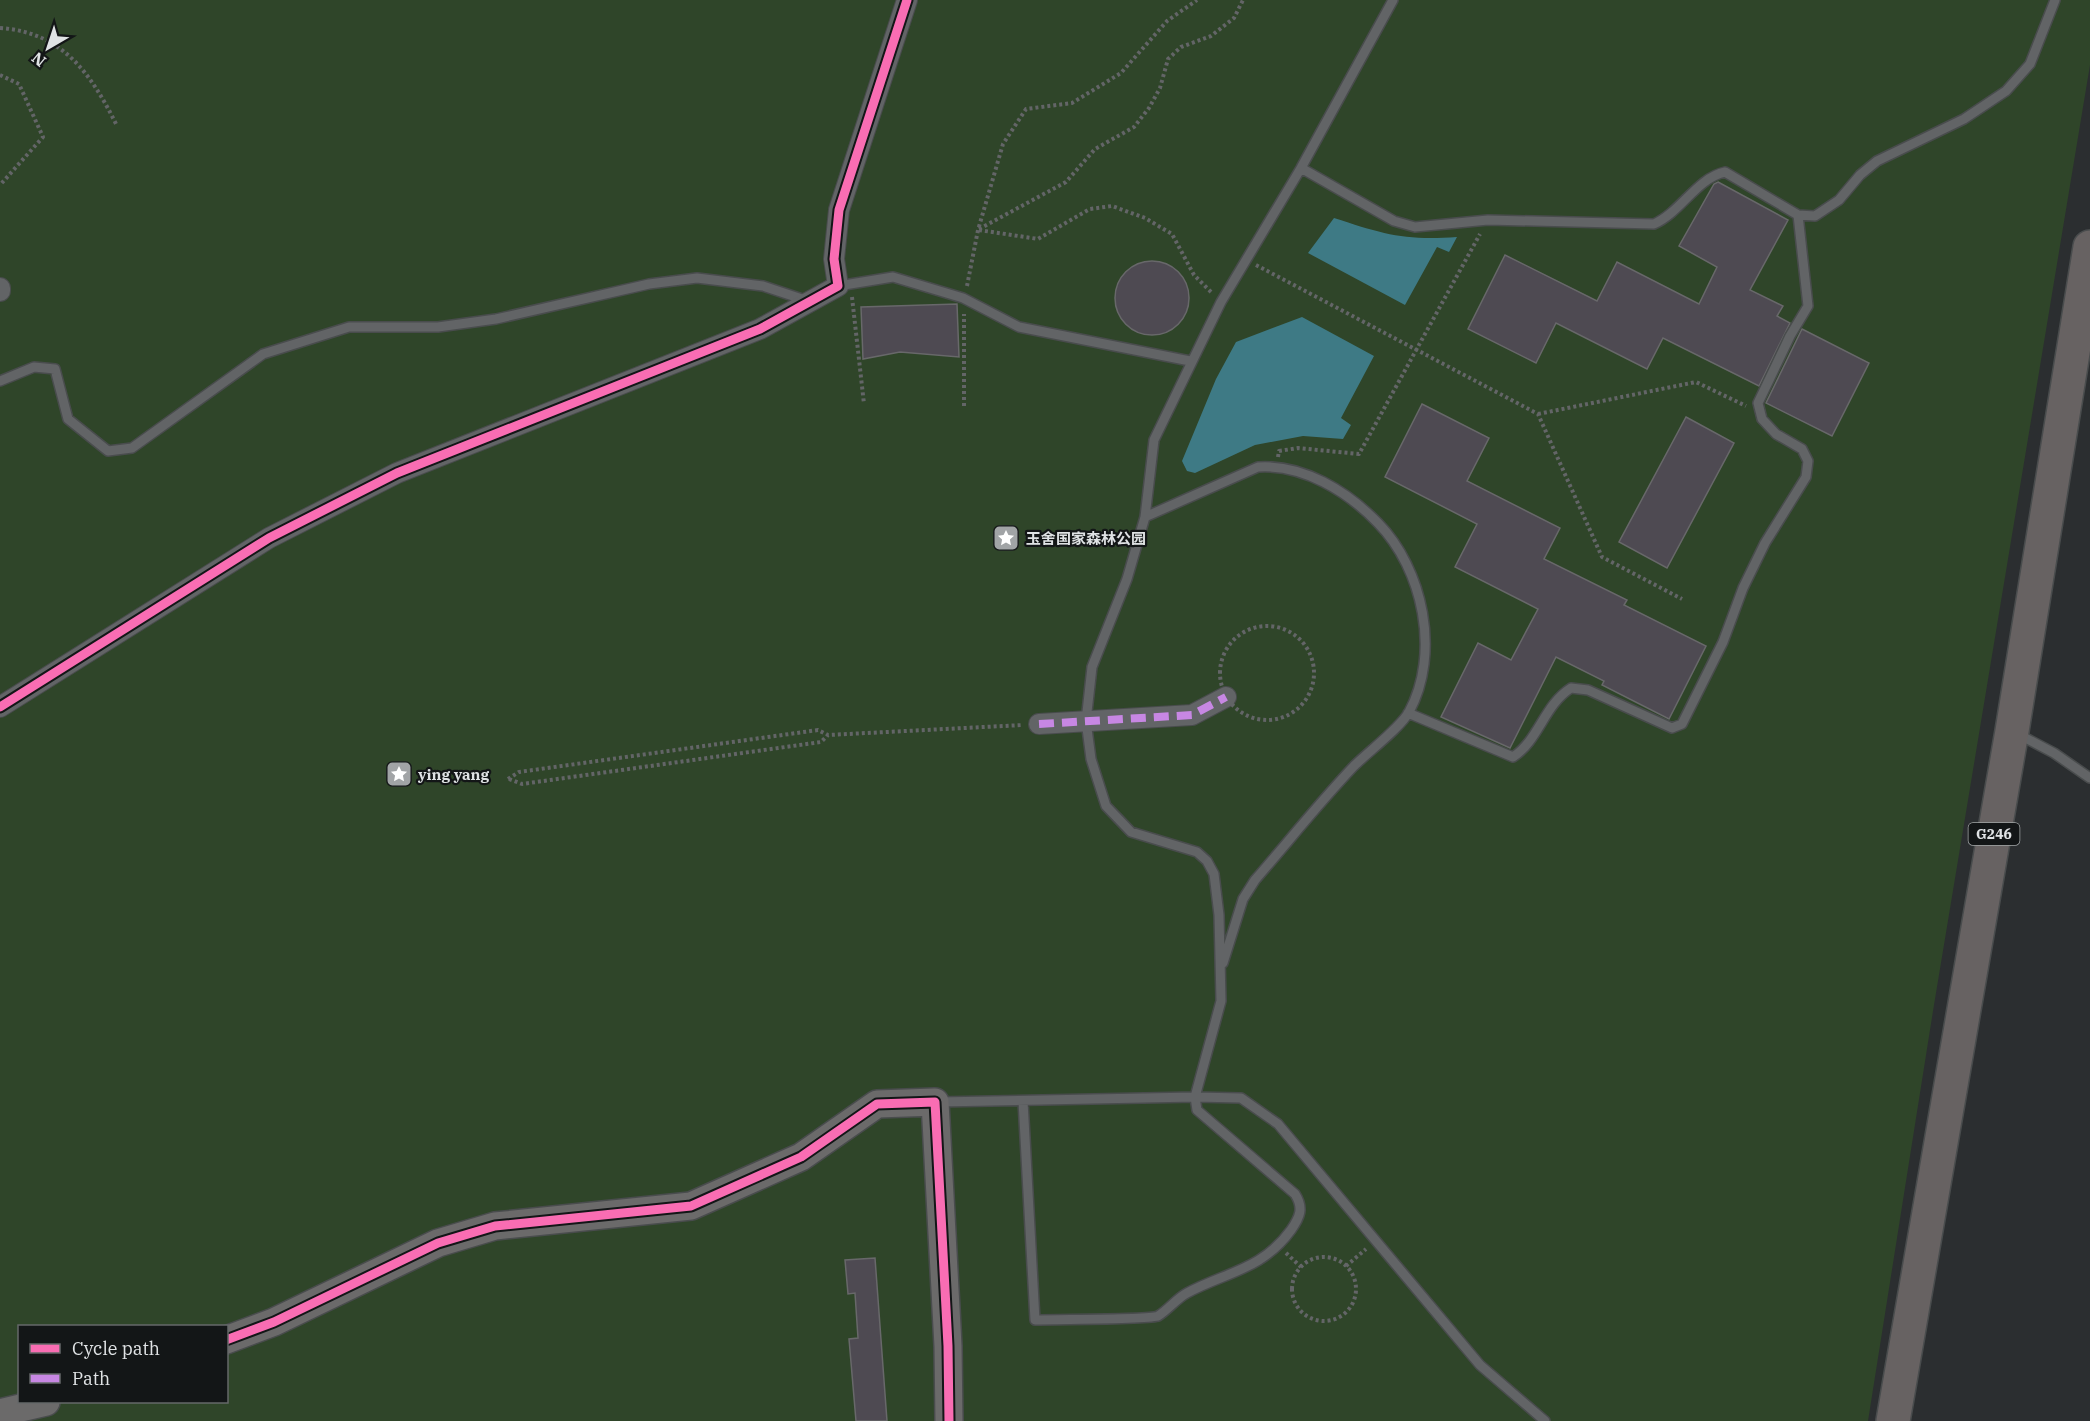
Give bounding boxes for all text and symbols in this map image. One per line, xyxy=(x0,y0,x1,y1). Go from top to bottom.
north arrow xyxy=(18,18,78,78)
text: N xyxy=(27,48,50,71)
place icon: 玉舍国家森林公园 xyxy=(991,523,1021,553)
place label: 玉舍国家森林公园 xyxy=(1026,529,1146,548)
place icon: ying yang xyxy=(384,759,414,789)
place label: ying yang xyxy=(417,765,489,784)
road number: G246 xyxy=(1968,823,2020,845)
legend xyxy=(18,1325,228,1403)
text: Cycle path xyxy=(72,1337,160,1360)
text: Path xyxy=(72,1367,110,1390)

